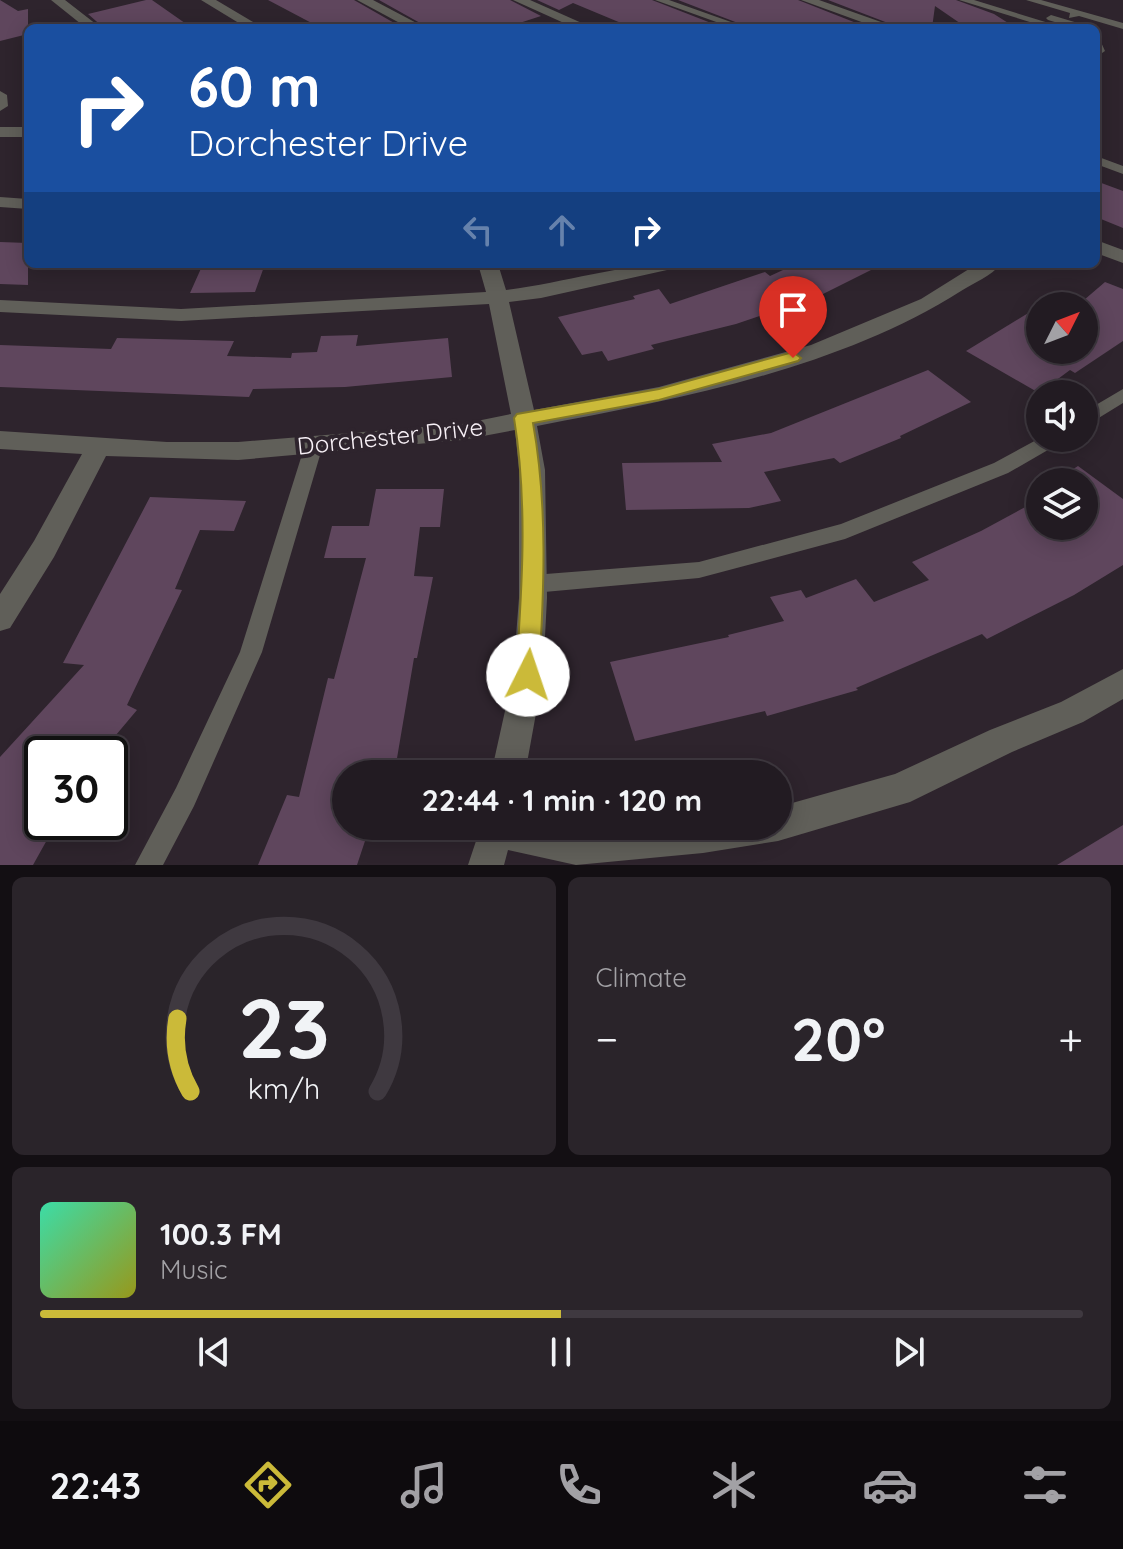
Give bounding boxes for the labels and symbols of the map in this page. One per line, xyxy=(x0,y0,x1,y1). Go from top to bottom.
pin xyxy=(759,276,827,358)
north arrow xyxy=(1026,292,1098,364)
street label: Dorchester Drive xyxy=(296,411,484,461)
position arrow xyxy=(486,633,570,717)
speed limit sign: 30 xyxy=(24,736,128,840)

